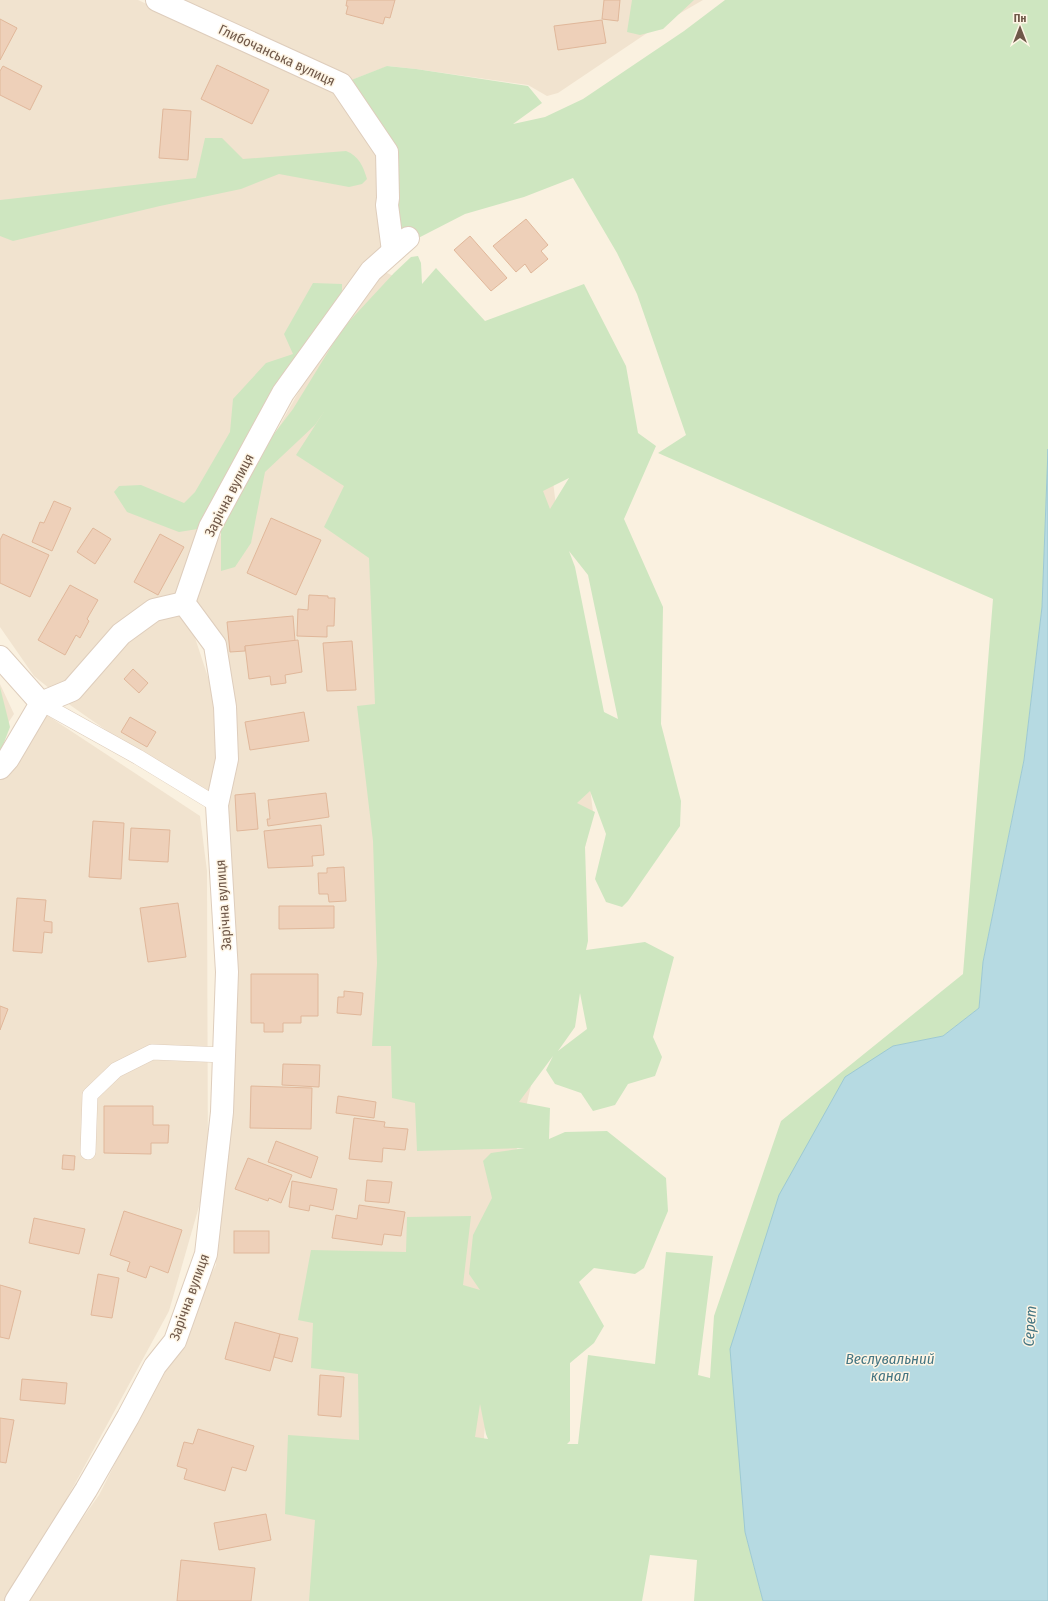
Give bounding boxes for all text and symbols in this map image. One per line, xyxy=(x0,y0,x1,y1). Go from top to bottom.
north arrow xyxy=(1000,8,1040,48)
text: Пн xyxy=(1014,12,1026,25)
street label: Глибочанська вулиця xyxy=(216,21,338,90)
street label: Зарічна вулиця xyxy=(201,451,258,540)
street label: Зарічна вулиця xyxy=(212,859,235,951)
street label: Зарічна вулиця xyxy=(166,1252,213,1343)
water label: Серет xyxy=(1020,1305,1040,1347)
water label: Веслувальний канал xyxy=(845,1350,935,1385)

